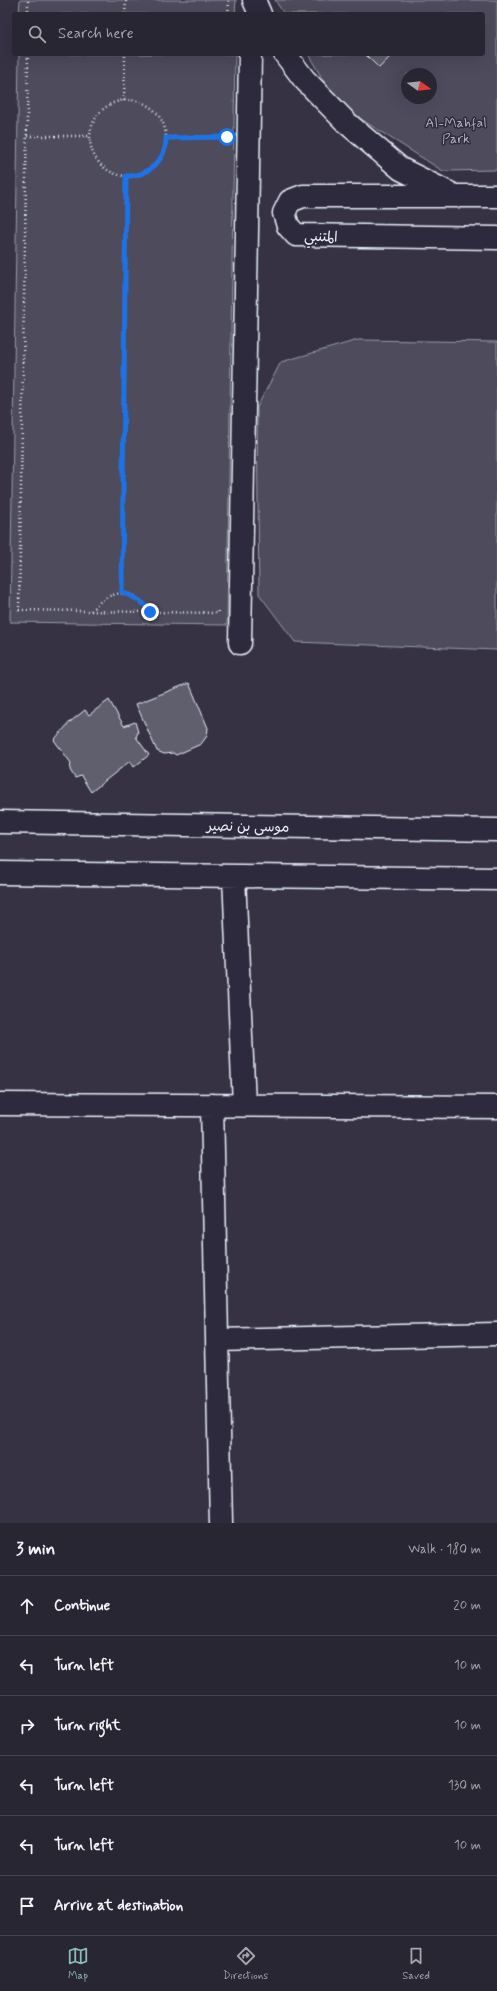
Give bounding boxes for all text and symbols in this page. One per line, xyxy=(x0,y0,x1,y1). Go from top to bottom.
search box xyxy=(12,12,485,56)
icon: search xyxy=(26,23,48,45)
text: Search here xyxy=(58,24,134,44)
north arrow xyxy=(401,68,437,104)
park label: Al-Mahfal Park xyxy=(425,114,487,148)
route start xyxy=(218,128,236,146)
street label: المتنبي xyxy=(304,227,338,250)
route end xyxy=(141,603,159,621)
street label: موسى بن نصير xyxy=(206,817,289,837)
text: 3 min xyxy=(16,1538,55,1560)
text: Walk · 180 m xyxy=(408,1541,481,1558)
icon: ahead xyxy=(16,1595,38,1617)
text: Continue xyxy=(54,1596,110,1616)
text: 20 m xyxy=(453,1597,481,1614)
icon: left xyxy=(16,1655,38,1677)
text: Turn left xyxy=(54,1656,114,1676)
text: 10 m xyxy=(454,1657,481,1674)
icon: right xyxy=(16,1715,38,1737)
text: Turn right xyxy=(54,1716,121,1736)
text: 10 m xyxy=(454,1717,481,1734)
icon: left xyxy=(16,1775,38,1797)
text: Turn left xyxy=(54,1776,114,1796)
text: 130 m xyxy=(448,1777,481,1794)
icon: left xyxy=(16,1835,38,1857)
text: Turn left xyxy=(54,1836,114,1856)
text: 10 m xyxy=(454,1837,481,1854)
icon: arrive xyxy=(16,1895,38,1917)
text: Arrive at destination xyxy=(54,1896,183,1916)
tab: Map xyxy=(67,1945,89,1983)
tab: Directions xyxy=(223,1945,268,1983)
tab: Saved xyxy=(402,1945,430,1983)

